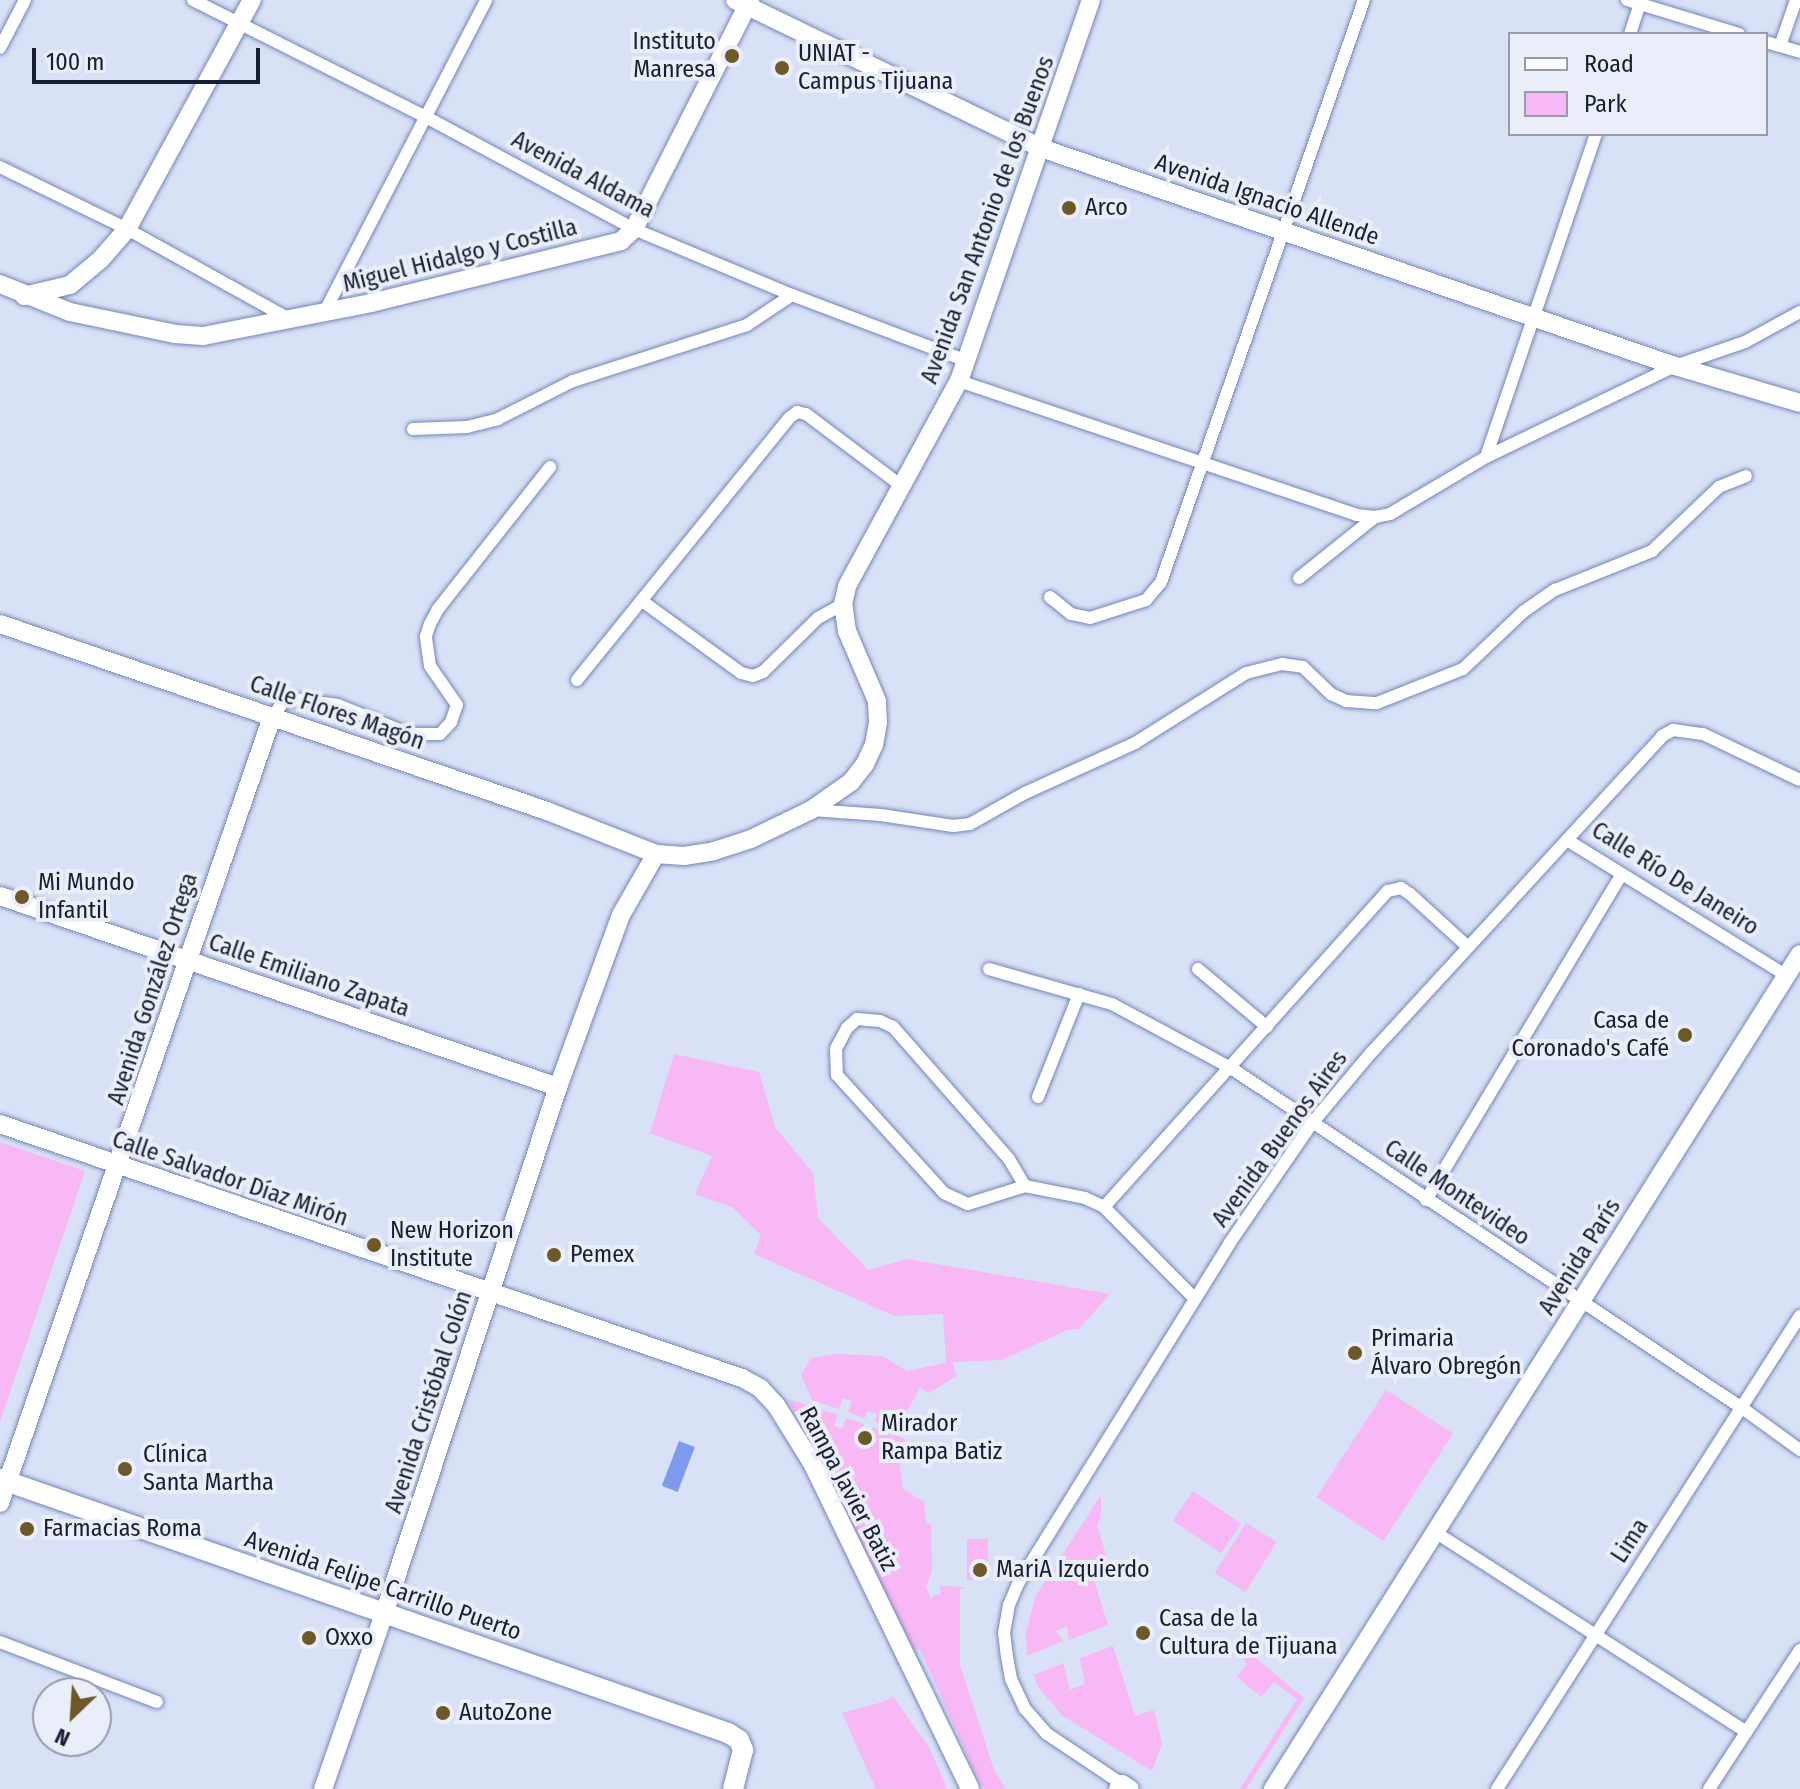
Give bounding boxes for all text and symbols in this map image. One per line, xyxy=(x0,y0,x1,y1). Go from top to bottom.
place label: Instituto Manresa xyxy=(632,28,716,84)
scale bar xyxy=(36,32,264,82)
legend xyxy=(1508,32,1768,136)
place label: UNIAT - Campus Tijuana xyxy=(798,40,953,96)
marker: Instituto Manresa xyxy=(723,47,741,65)
text: 100 m xyxy=(46,48,104,76)
text: Road xyxy=(1584,50,1634,78)
street label: Avenida San Antonio de los Buenos xyxy=(915,52,1061,388)
marker: UNIAT - Campus Tijuana xyxy=(773,59,791,77)
text: Park xyxy=(1584,90,1627,118)
street label: Avenida Aldama xyxy=(507,125,659,225)
street label: Avenida Ignacio Allende xyxy=(1151,148,1383,252)
place label: Arco xyxy=(1085,194,1128,222)
marker: Arco xyxy=(1060,199,1078,217)
street label: Miguel Hidalgo y Costilla xyxy=(340,213,580,299)
street label: Calle Flores Magón xyxy=(246,670,428,756)
street label: Calle Río De Janeiro xyxy=(1586,816,1764,942)
place label: Mi Mundo Infantil xyxy=(38,869,135,925)
street label: Avenida González Ortega xyxy=(102,869,204,1109)
marker: Mi Mundo Infantil xyxy=(13,888,31,906)
street label: Calle Emiliano Zapata xyxy=(205,928,413,1024)
place label: Casa de Coronado's Café xyxy=(1512,1007,1669,1063)
marker: Casa de Coronado's Café xyxy=(1676,1026,1694,1044)
street label: Avenida Buenos Aires xyxy=(1206,1045,1354,1233)
street label: Calle Salvador Díaz Mirón xyxy=(108,1125,352,1233)
street label: Calle Montevideo xyxy=(1379,1134,1535,1252)
street label: Avenida París xyxy=(1533,1193,1627,1321)
place label: New Horizon Institute xyxy=(390,1217,514,1273)
marker: New Horizon Institute xyxy=(365,1236,383,1254)
place label: Pemex xyxy=(570,1241,634,1269)
marker: Pemex xyxy=(545,1246,563,1264)
street label: Avenida Cristóbal Colón xyxy=(379,1287,479,1517)
place label: Primaria Álvaro Obregón xyxy=(1371,1325,1521,1381)
marker: Primaria Álvaro Obregón xyxy=(1346,1344,1364,1362)
street label: Rampa Javier Batiz xyxy=(793,1402,903,1576)
place label: Mirador Rampa Batiz xyxy=(881,1410,1002,1466)
marker: Mirador Rampa Batiz xyxy=(856,1429,874,1447)
place label: Clínica Santa Martha xyxy=(143,1441,274,1497)
marker: Clínica Santa Martha xyxy=(114,1458,136,1480)
street label: Lima xyxy=(1605,1513,1655,1569)
place label: Farmacias Roma xyxy=(43,1515,202,1543)
marker: Farmacias Roma xyxy=(18,1520,36,1538)
street label: Avenida Felipe Carrillo Puerto xyxy=(241,1525,525,1647)
place label: MariA Izquierdo xyxy=(996,1556,1150,1584)
marker: MariA Izquierdo xyxy=(971,1561,989,1579)
place label: Casa de la Cultura de Tijuana xyxy=(1159,1605,1337,1661)
place label: Oxxo xyxy=(325,1624,373,1652)
marker: Casa de la Cultura de Tijuana xyxy=(1134,1624,1152,1642)
marker: Oxxo xyxy=(300,1629,318,1647)
north arrow xyxy=(32,1677,112,1757)
place label: AutoZone xyxy=(459,1699,552,1727)
marker: AutoZone xyxy=(434,1704,452,1722)
text: N xyxy=(51,1722,74,1752)

